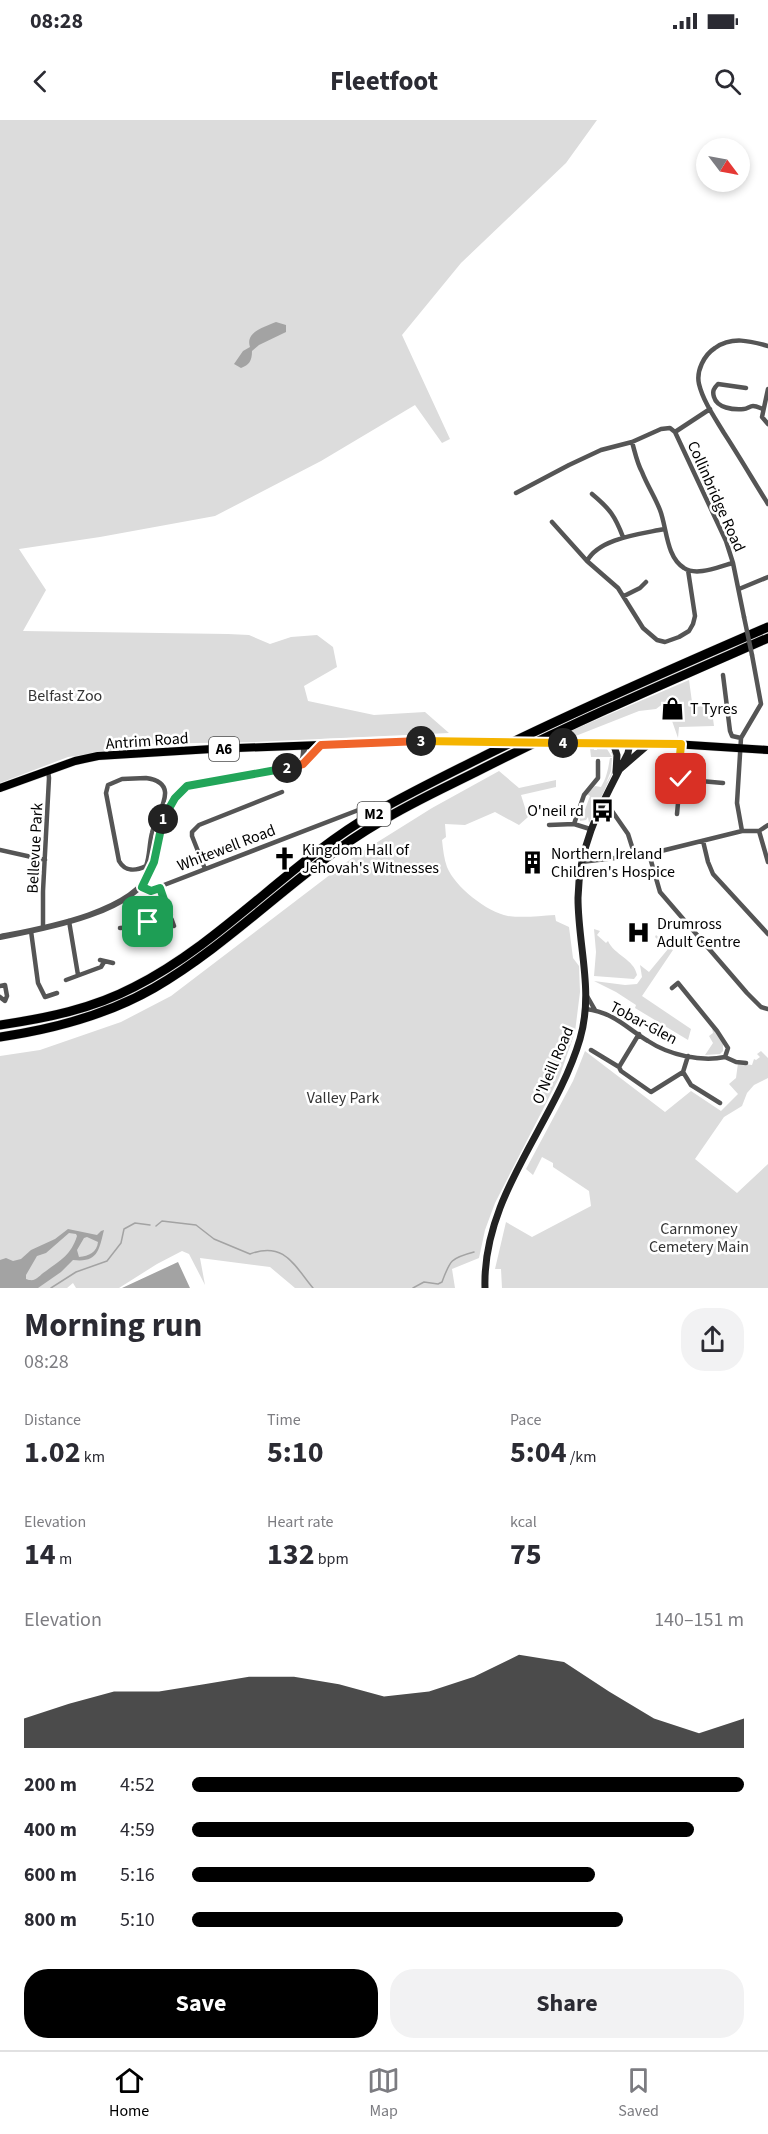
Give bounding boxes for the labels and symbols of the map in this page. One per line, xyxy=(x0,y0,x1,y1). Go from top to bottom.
north arrow xyxy=(696,138,750,192)
street label: Collinbridge Road xyxy=(682,437,750,555)
park label: Belfast Zoo xyxy=(28,685,102,707)
shop icon: T Tyres xyxy=(659,695,685,721)
place label: T Tyres xyxy=(690,698,738,720)
pin: 3 xyxy=(406,726,436,756)
street label: Antrim Road xyxy=(105,727,189,755)
pin: 4 xyxy=(548,728,578,758)
road number: A6 xyxy=(209,737,239,761)
pin: 2 xyxy=(272,753,302,783)
pin xyxy=(655,753,706,804)
bus stop icon: O'neil rd xyxy=(589,797,615,823)
place label: O'neil rd xyxy=(527,800,584,822)
street label: Bellevue Park xyxy=(22,802,48,894)
road number: M2 xyxy=(358,802,391,826)
pin: 1 xyxy=(148,804,178,834)
street label: Whitewell Road xyxy=(174,819,279,877)
place label: Kingdom Hall of Jehovah's Witnesses xyxy=(302,839,439,879)
place label: Northern Ireland Children's Hospice xyxy=(551,843,675,883)
church icon: Kingdom Hall of Jehovah's Witnesses xyxy=(271,845,297,871)
building icon: Northern Ireland Children's Hospice xyxy=(520,849,546,875)
pin xyxy=(122,896,173,947)
place label: Drumross Adult Centre xyxy=(657,913,741,953)
hospital icon: Drumross Adult Centre xyxy=(626,919,652,945)
street label: Tobar-Glen xyxy=(606,996,681,1050)
street label: O'Neill Road xyxy=(527,1023,579,1108)
park label: Valley Park xyxy=(307,1087,379,1109)
park label: Carnmoney Cemetery Main xyxy=(649,1218,749,1258)

